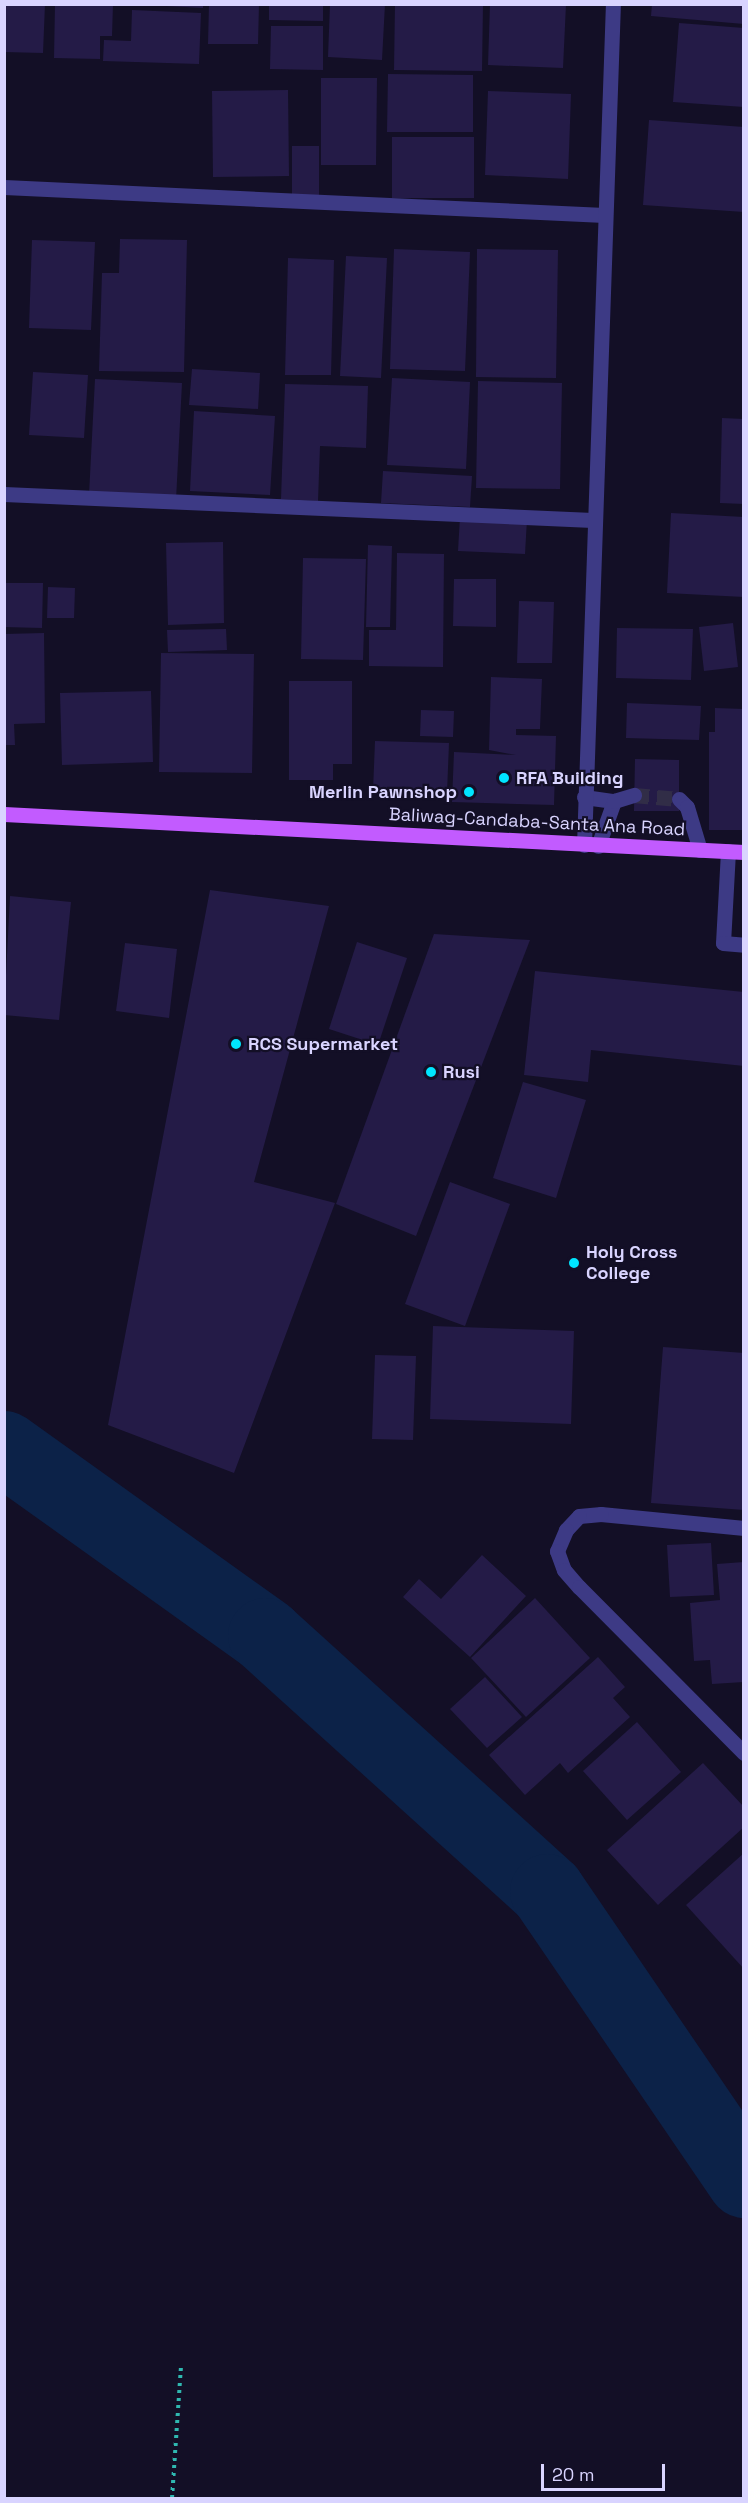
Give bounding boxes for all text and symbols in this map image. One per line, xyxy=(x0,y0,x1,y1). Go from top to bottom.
place label: RFA Building xyxy=(516,767,624,789)
marker: RFA Building xyxy=(497,771,511,785)
place label: Merlin Pawnshop xyxy=(309,781,457,803)
marker: Merlin Pawnshop xyxy=(462,785,476,799)
street label: Baliwag-Candaba-Santa Ana Road xyxy=(388,803,686,841)
place label: RCS Supermarket xyxy=(248,1033,398,1055)
marker: RCS Supermarket xyxy=(229,1037,243,1051)
place label: Rusi xyxy=(443,1061,480,1083)
marker: Rusi xyxy=(424,1065,438,1079)
place label: Holy Cross College xyxy=(586,1242,678,1284)
marker: Holy Cross College xyxy=(567,1256,581,1270)
scale bar xyxy=(544,2452,668,2490)
text: 20 m xyxy=(552,2463,595,2486)

